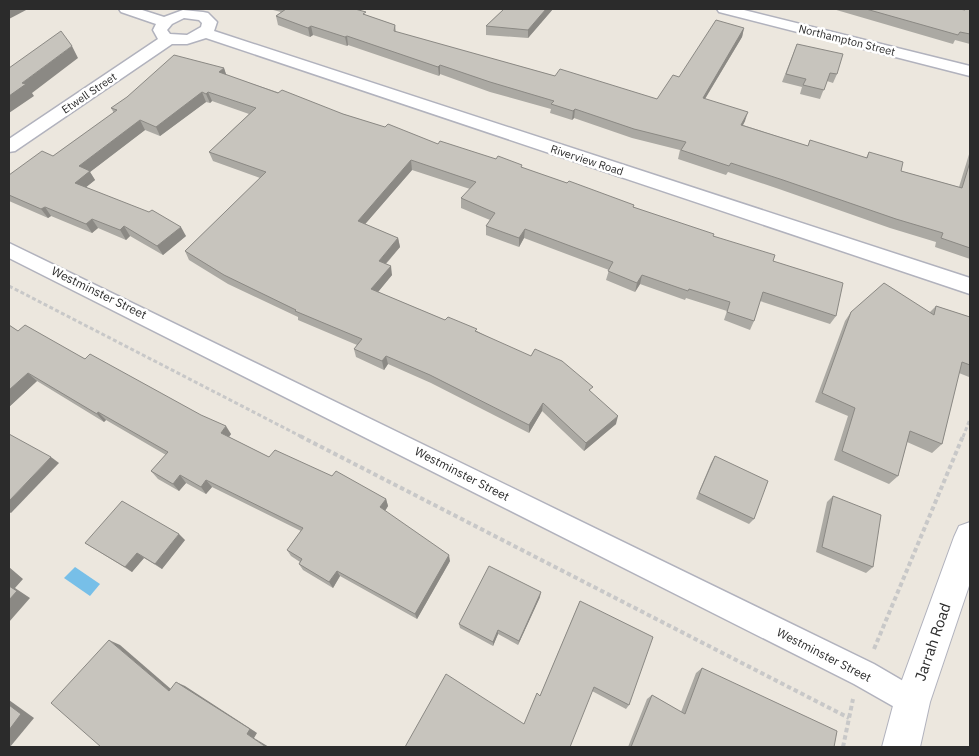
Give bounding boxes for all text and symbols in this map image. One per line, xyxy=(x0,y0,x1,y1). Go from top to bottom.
street label: Northampton Street xyxy=(797,21,897,59)
street label: Etwell Street xyxy=(59,69,119,117)
street label: Riverview Road xyxy=(549,142,625,178)
street label: Westminster Street xyxy=(49,263,149,322)
street label: Westminster Street xyxy=(412,443,512,504)
street label: Jarrah Road xyxy=(910,600,955,683)
street label: Westminster Street xyxy=(774,624,874,685)

